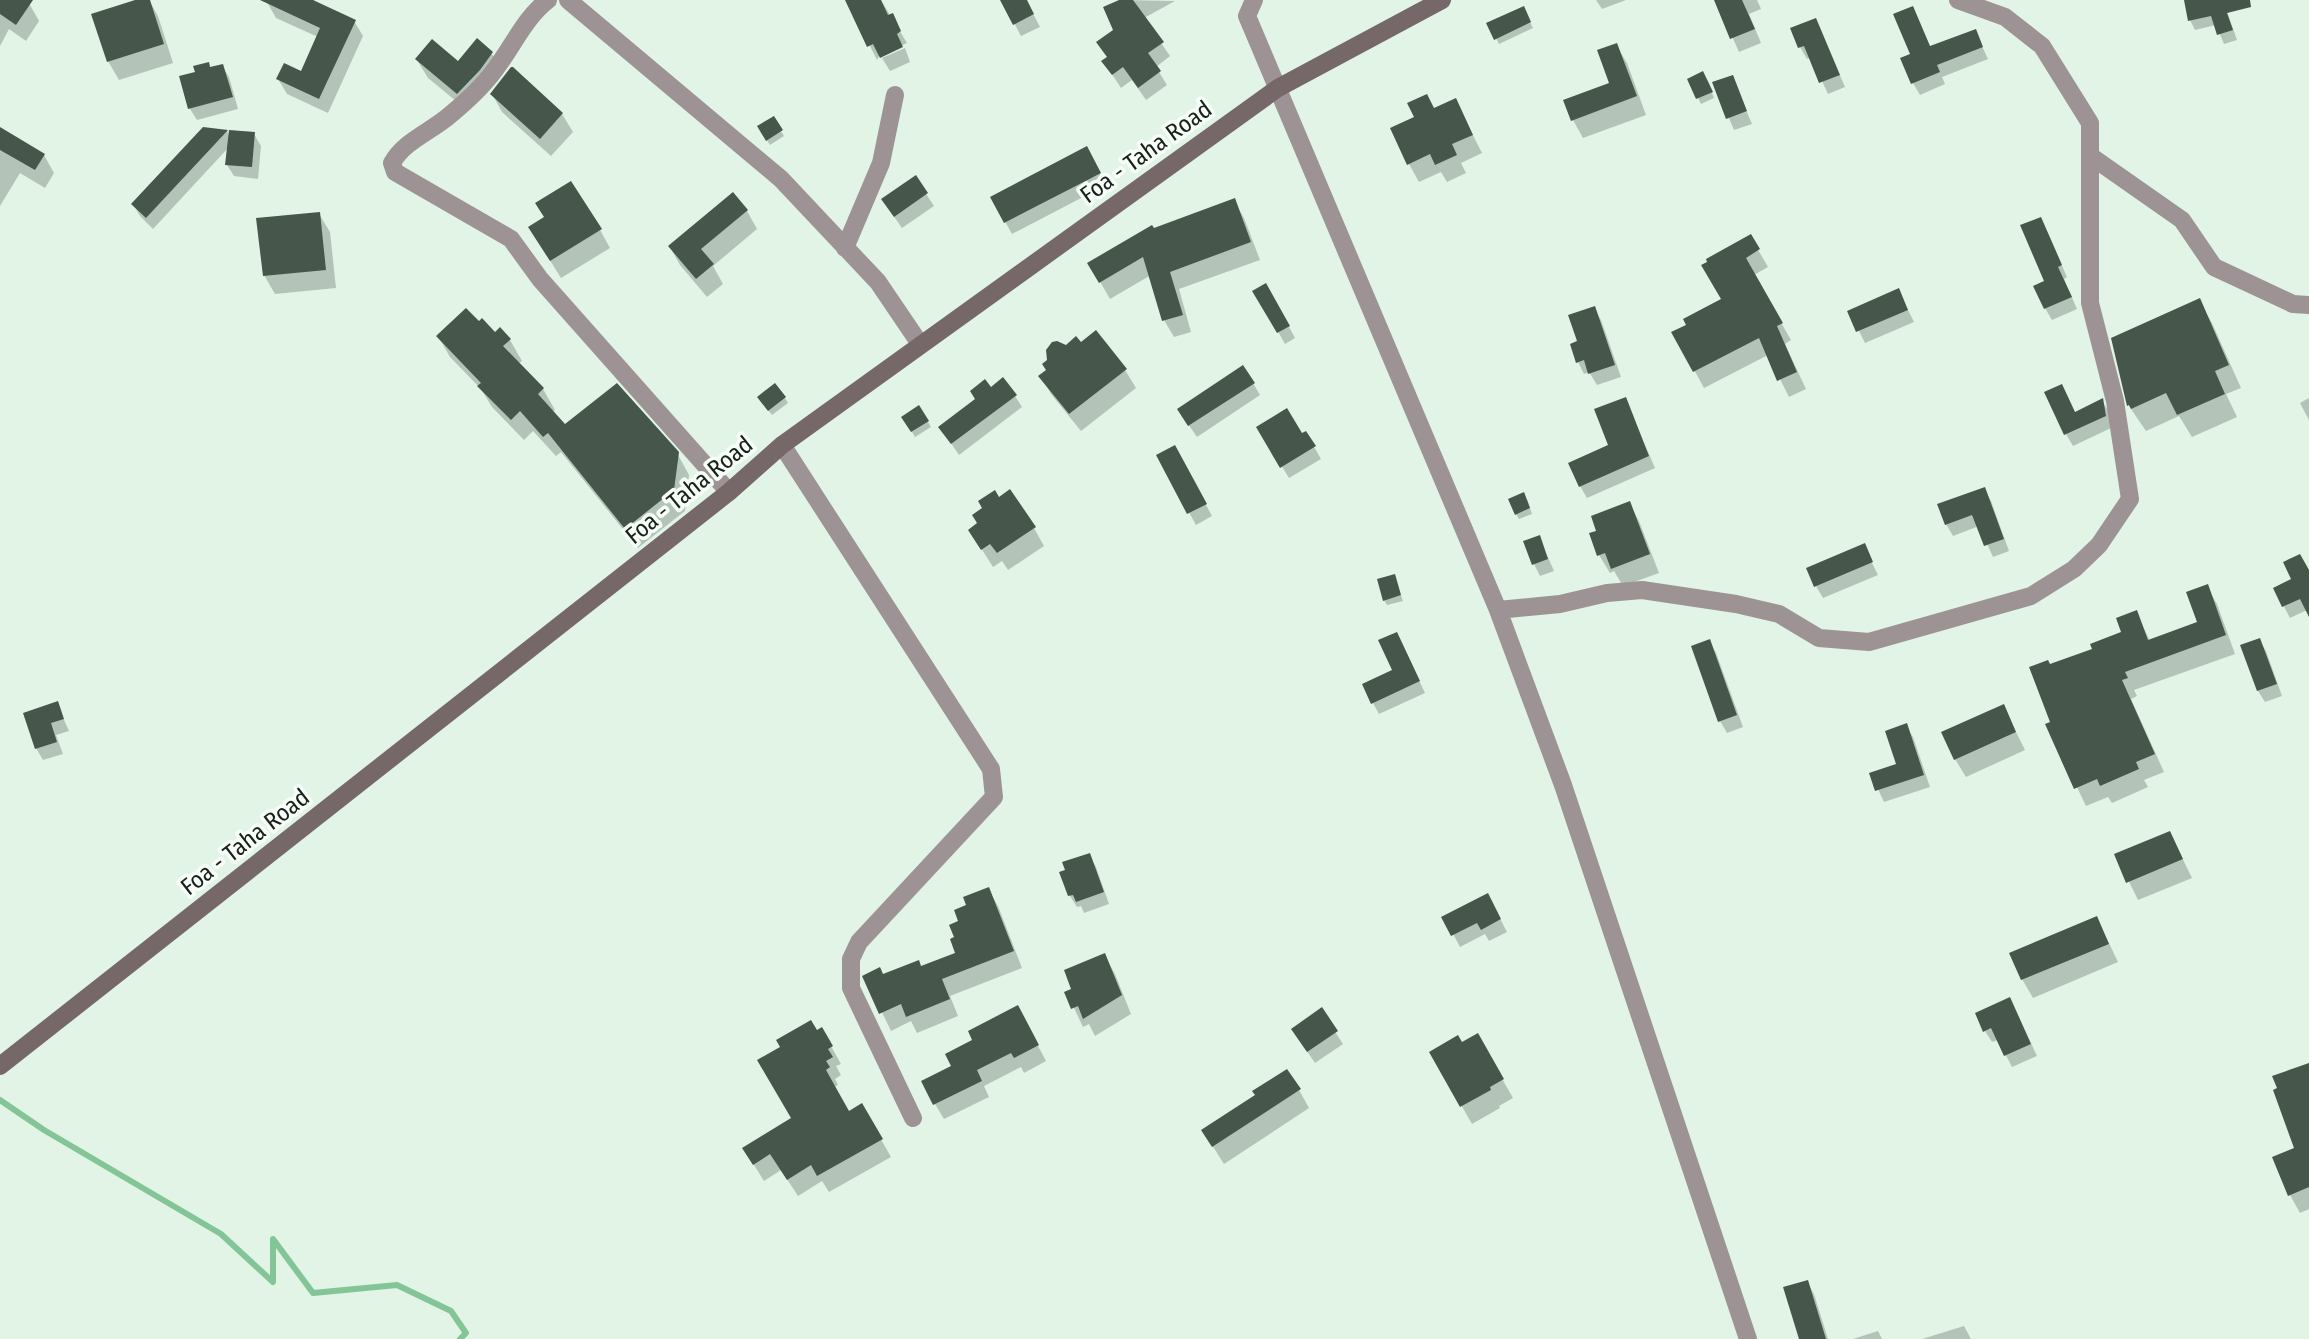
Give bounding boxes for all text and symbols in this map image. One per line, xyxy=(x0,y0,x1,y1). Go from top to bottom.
street label: Foa - Taha Road xyxy=(1075,95,1217,209)
street label: Foa - Taha Road xyxy=(620,430,758,550)
street label: Foa - Taha Road xyxy=(175,783,315,901)

